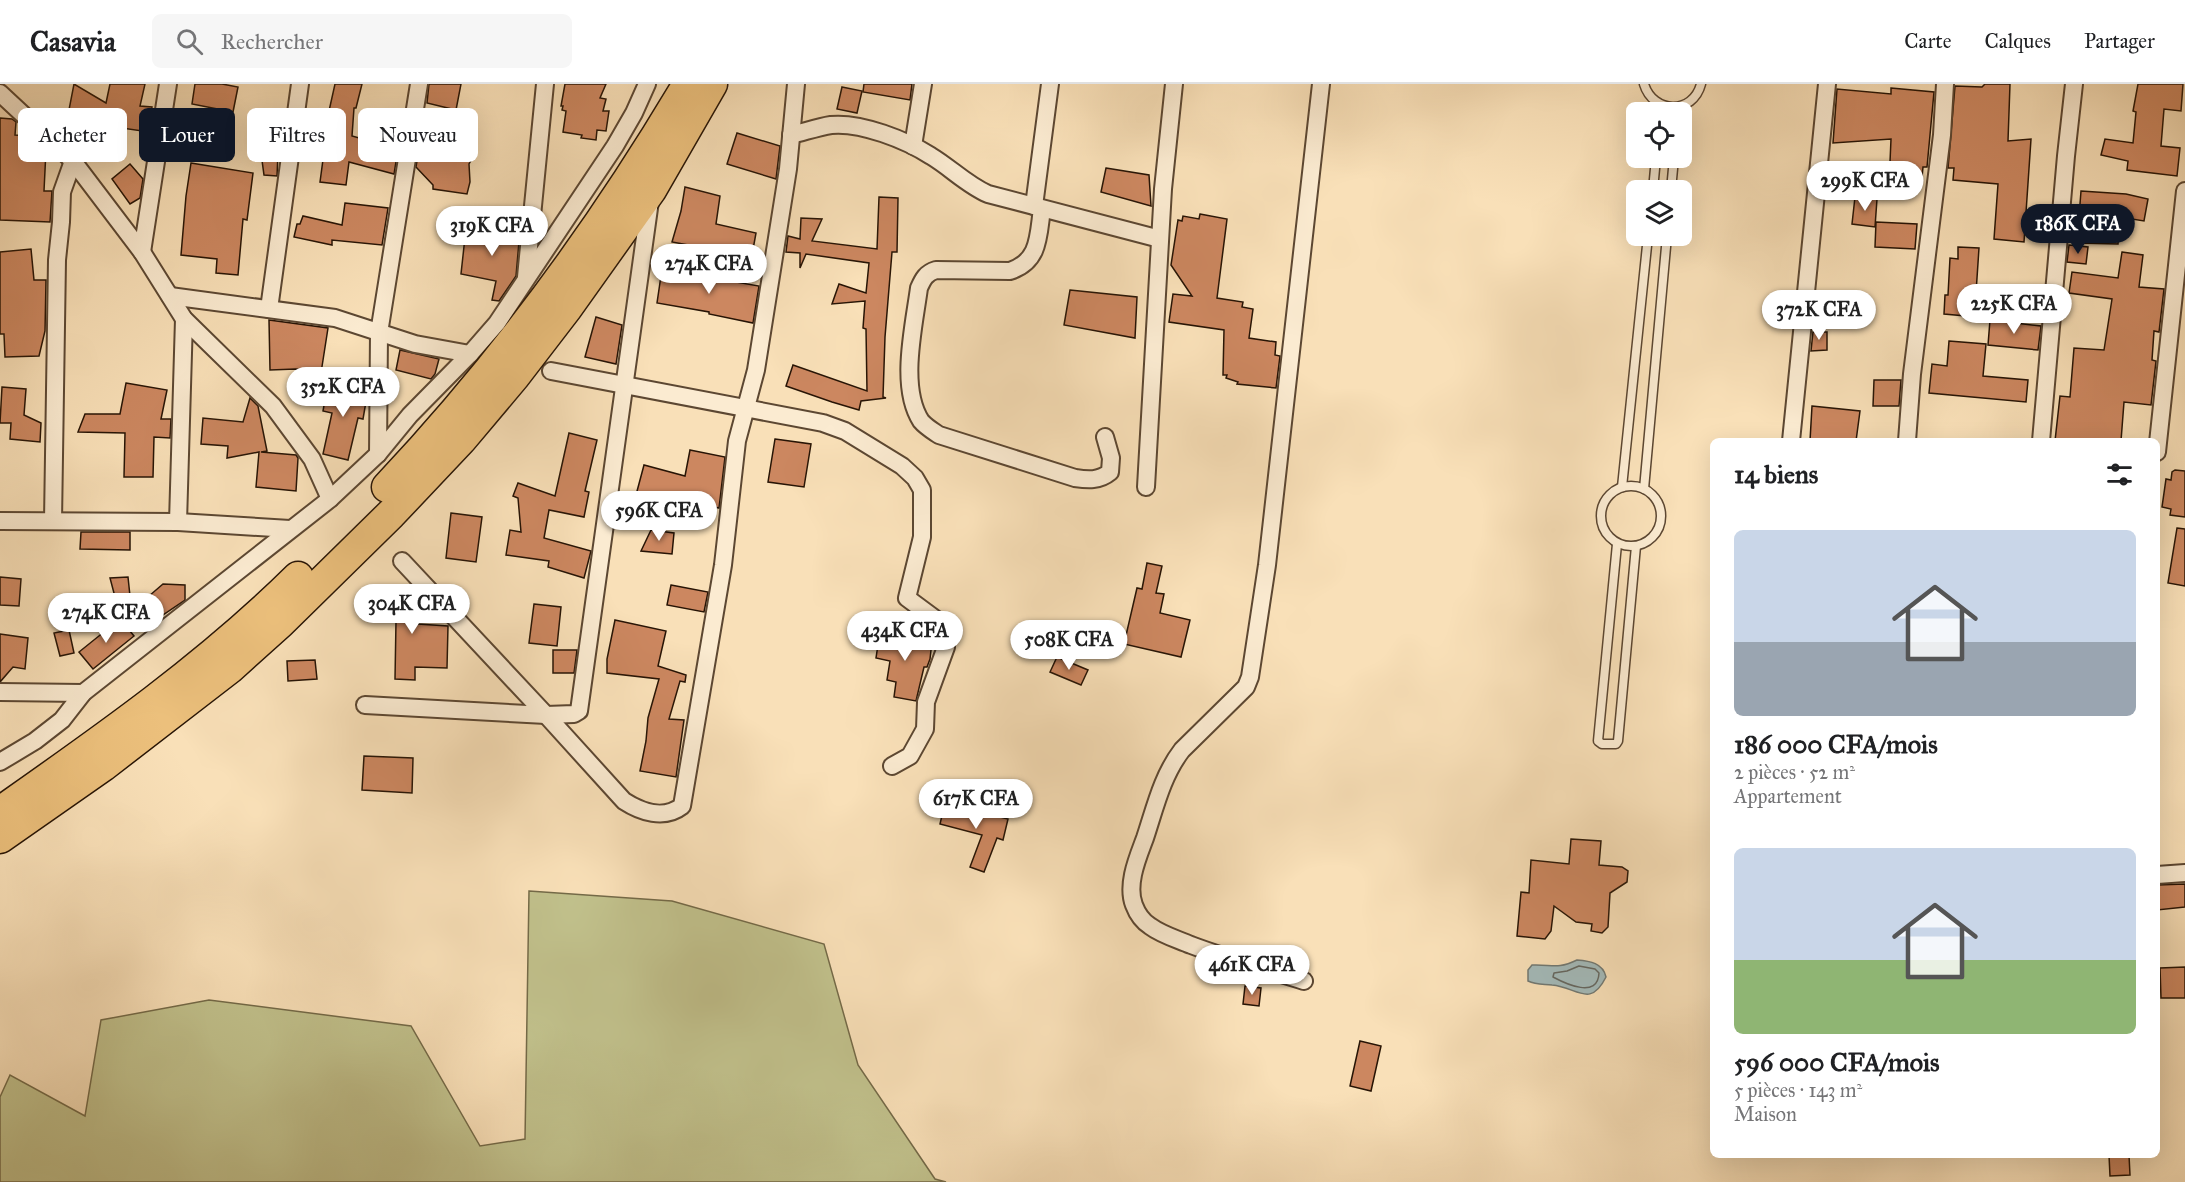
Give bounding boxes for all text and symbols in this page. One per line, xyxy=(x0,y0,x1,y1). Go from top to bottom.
search box xyxy=(152,14,572,68)
text: Casavia xyxy=(30,24,116,59)
icon: search xyxy=(173,25,206,58)
text: Rechercher xyxy=(221,28,323,55)
text: Carte xyxy=(1904,28,1951,54)
text: Calques xyxy=(1984,28,2051,54)
text: Partager xyxy=(2084,28,2155,54)
map controls xyxy=(1626,102,1692,246)
button: locate xyxy=(1626,102,1692,168)
chip: Acheter xyxy=(18,108,127,162)
chip: Louer xyxy=(139,108,235,162)
chip: Filtres xyxy=(247,108,346,162)
chip: Nouveau xyxy=(358,108,478,162)
pin: 299K CFA xyxy=(1803,161,1927,212)
text: 299K CFA xyxy=(1820,168,1910,192)
button: layers xyxy=(1626,180,1692,246)
pin: 186K CFA xyxy=(2016,204,2140,255)
pin: 319K CFA xyxy=(430,206,554,257)
text: 186K CFA xyxy=(2035,211,2121,235)
text: 319K CFA xyxy=(450,213,534,237)
pin: 274K CFA xyxy=(647,244,771,295)
text: 274K CFA xyxy=(665,251,753,275)
pin: 225K CFA xyxy=(1952,284,2076,335)
pin: 372K CFA xyxy=(1757,290,1881,341)
text: 225K CFA xyxy=(1971,291,2057,315)
text: 372K CFA xyxy=(1776,297,1862,321)
pin: 352K CFA xyxy=(281,367,405,418)
text: 352K CFA xyxy=(301,374,385,398)
text: 14 biens xyxy=(1734,458,1818,490)
icon: filters xyxy=(2103,458,2136,491)
pin: 596K CFA xyxy=(597,491,721,542)
text: 596K CFA xyxy=(615,498,703,522)
icon: home xyxy=(1881,569,1989,677)
pin: 304K CFA xyxy=(350,584,474,635)
text: 304K CFA xyxy=(368,591,456,615)
pin: 274K CFA xyxy=(44,593,168,644)
text: 274K CFA xyxy=(62,600,150,624)
pin: 434K CFA xyxy=(843,611,967,662)
text: 434K CFA xyxy=(861,618,949,642)
pin: 508K CFA xyxy=(1007,620,1131,671)
text: 508K CFA xyxy=(1024,627,1114,651)
text: 186 000 CFA/mois xyxy=(1734,728,1938,760)
text: 2 pièces · 52 m² xyxy=(1734,760,1855,784)
pin: 617K CFA xyxy=(914,779,1038,830)
text: Appartement xyxy=(1734,784,1842,808)
text: 617K CFA xyxy=(933,786,1019,810)
icon: home xyxy=(1881,887,1989,995)
pin: 461K CFA xyxy=(1190,945,1314,996)
text: 461K CFA xyxy=(1209,952,1295,976)
text: 596 000 CFA/mois xyxy=(1734,1046,1940,1078)
text: 5 pièces · 143 m² xyxy=(1734,1078,1862,1102)
text: Maison xyxy=(1734,1102,1797,1126)

